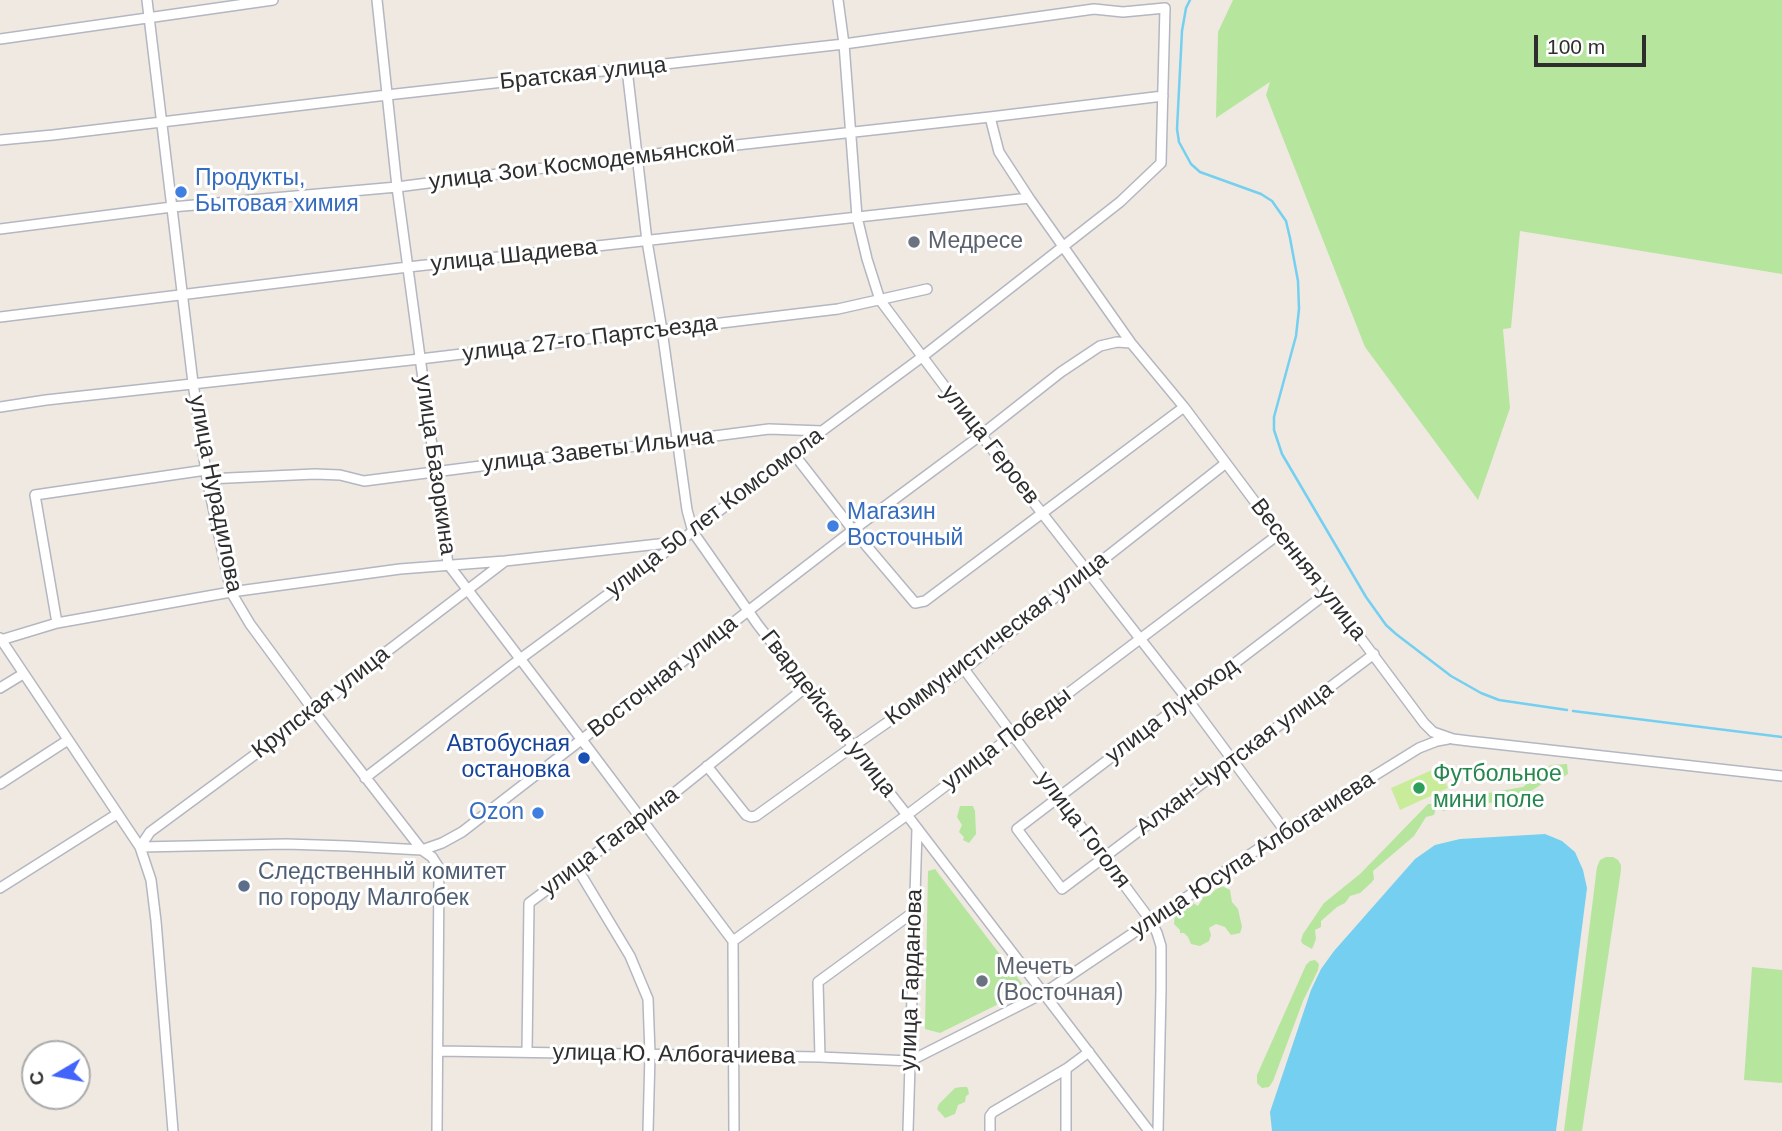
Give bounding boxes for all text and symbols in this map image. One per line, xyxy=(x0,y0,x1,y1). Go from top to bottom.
scale bar xyxy=(1537,21,1649,65)
text: 100 m xyxy=(1547,35,1605,58)
street label: Братская улица xyxy=(498,52,668,96)
street label: улица Зои Космодемьянской xyxy=(427,132,737,196)
place label: Продукты, Бытовая химия xyxy=(195,165,359,219)
marker: Продукты, Бытовая химия xyxy=(173,184,189,200)
place label: Медресе xyxy=(928,228,1023,256)
street label: улица Шадиева xyxy=(429,234,599,278)
marker: Медресе xyxy=(906,234,922,250)
street label: улица 27-го Партсъезда xyxy=(461,310,719,368)
street label: улица Базоркина xyxy=(409,373,461,557)
street label: улица Героев xyxy=(935,380,1045,510)
street label: улица Нурадилова xyxy=(182,393,248,595)
street label: улица 50 лет Комсомола xyxy=(601,422,829,604)
street label: улица Заветы Ильича xyxy=(481,423,715,479)
street label: Весенняя улица xyxy=(1244,494,1372,646)
place label: Магазин Восточный xyxy=(847,499,963,553)
marker: Магазин Восточный xyxy=(825,518,841,534)
street label: Коммунистическая улица xyxy=(880,546,1114,732)
street label: Восточная улица xyxy=(583,610,743,744)
street label: Гвардейская улица xyxy=(754,625,902,803)
street label: Крупская улица xyxy=(247,641,395,765)
street label: улица Луноход xyxy=(1100,652,1244,770)
street label: Алхан-Чуртская улица xyxy=(1131,676,1339,842)
street label: улица Победы xyxy=(937,682,1077,796)
place label: Автобусная остановка xyxy=(447,731,570,785)
marker: Автобусная остановка xyxy=(576,750,592,766)
place label: Футбольное мини поле xyxy=(1433,761,1562,815)
street label: улица Гоголя xyxy=(1030,766,1136,894)
street label: улица Юсупа Албогачиева xyxy=(1126,766,1380,944)
marker: Футбольное мини поле xyxy=(1411,780,1427,796)
street label: улица Гагарина xyxy=(536,781,684,903)
place label: Ozon xyxy=(469,799,524,827)
marker: Ozon xyxy=(530,805,546,821)
place label: Следственный комитет по городу Малгобек xyxy=(258,859,506,913)
marker: Следственный комитет по городу Малгобек xyxy=(236,878,252,894)
street label: улица Гарданова xyxy=(895,888,929,1072)
place label: Мечеть (Восточная) xyxy=(996,954,1123,1008)
marker: Мечеть (Восточная) xyxy=(974,973,990,989)
street label: улица Ю. Албогачиева xyxy=(552,1039,796,1071)
north arrow xyxy=(21,1040,91,1110)
text: С xyxy=(25,1070,48,1087)

